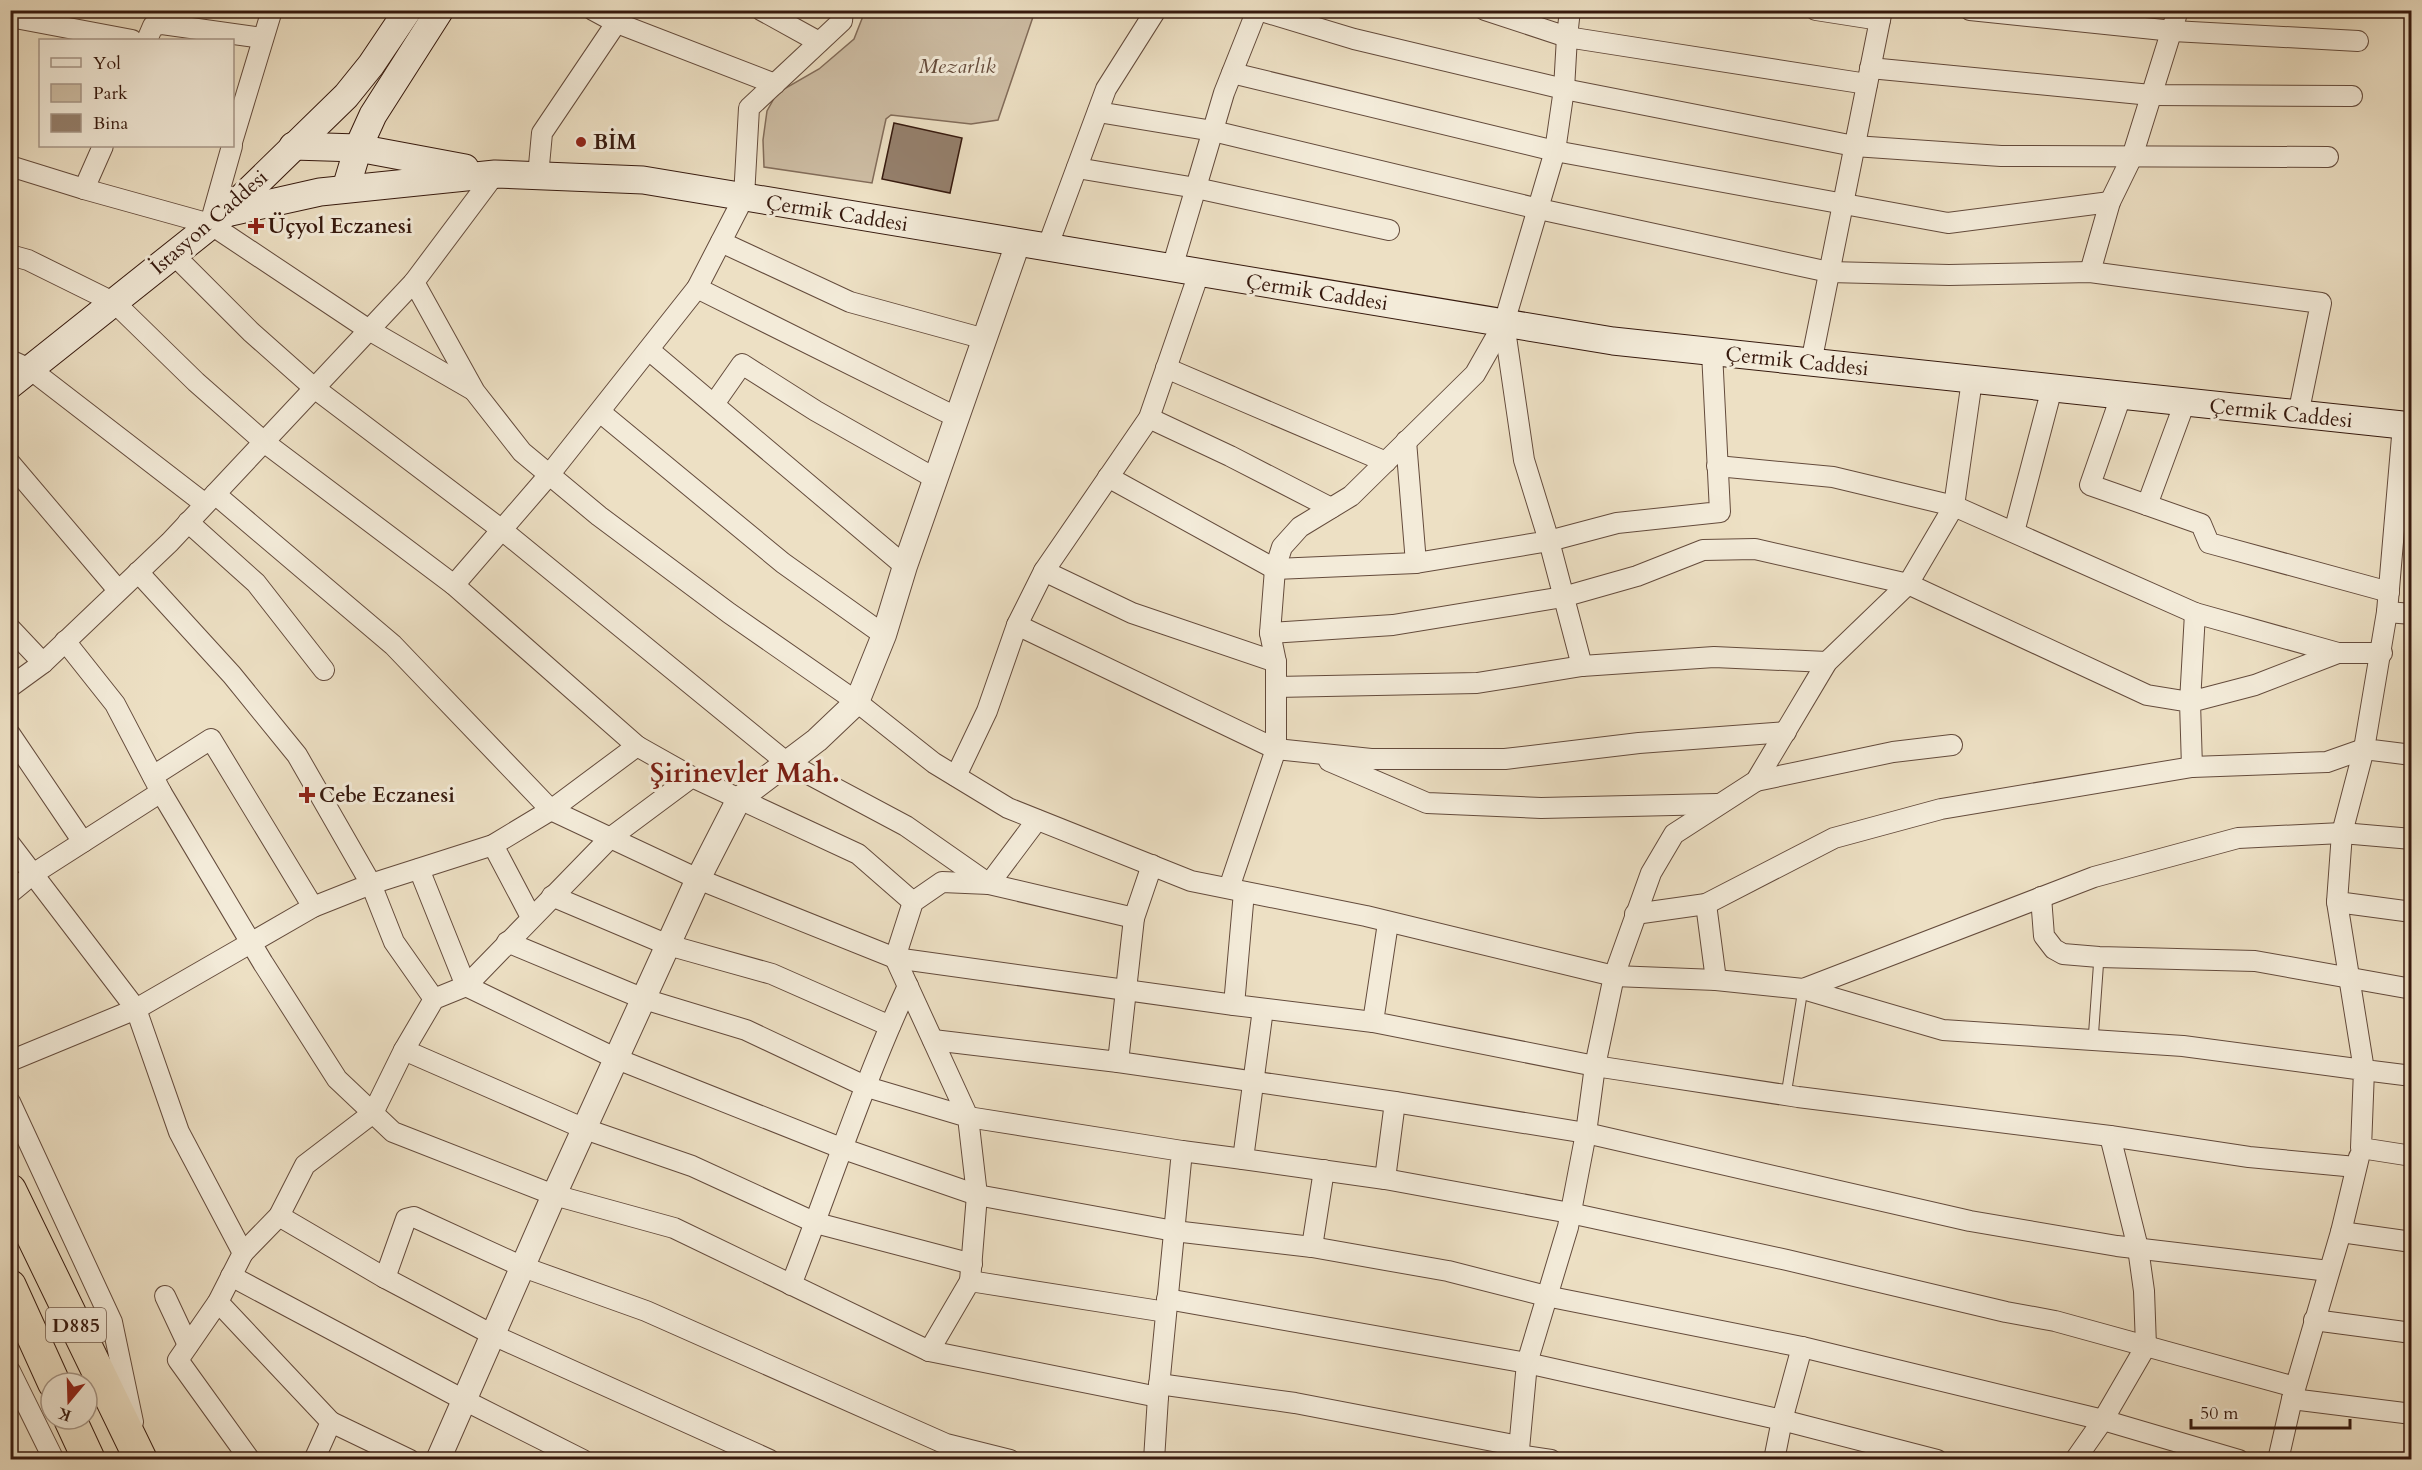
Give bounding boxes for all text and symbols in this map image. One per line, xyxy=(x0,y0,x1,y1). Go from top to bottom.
legend xyxy=(39,39,234,147)
text: Yol xyxy=(93,51,121,76)
park label: Mezarlık xyxy=(918,52,996,81)
text: Park xyxy=(93,81,128,106)
text: Bina xyxy=(93,111,129,136)
place label: BİM xyxy=(593,128,637,157)
marker: BİM xyxy=(574,135,588,149)
street label: İstasyon Caddesi xyxy=(144,163,274,282)
street label: Çermik Caddesi xyxy=(764,188,910,239)
place label: Üçyol Eczanesi xyxy=(268,212,413,241)
marker: Üçyol Eczanesi xyxy=(249,219,263,233)
street label: Çermik Caddesi xyxy=(1244,267,1390,318)
street label: Çermik Caddesi xyxy=(1724,340,1870,383)
street label: Çermik Caddesi xyxy=(2208,392,2354,435)
district label: Şirinevler Mah. xyxy=(650,755,840,792)
place label: Cebe Eczanesi xyxy=(319,781,455,810)
marker: Cebe Eczanesi xyxy=(300,788,314,802)
road number: D885 xyxy=(46,1308,106,1342)
north arrow xyxy=(39,1371,99,1431)
scale bar xyxy=(2191,1392,2350,1430)
text: 50 m xyxy=(2200,1401,2239,1426)
text: K xyxy=(55,1402,74,1427)

